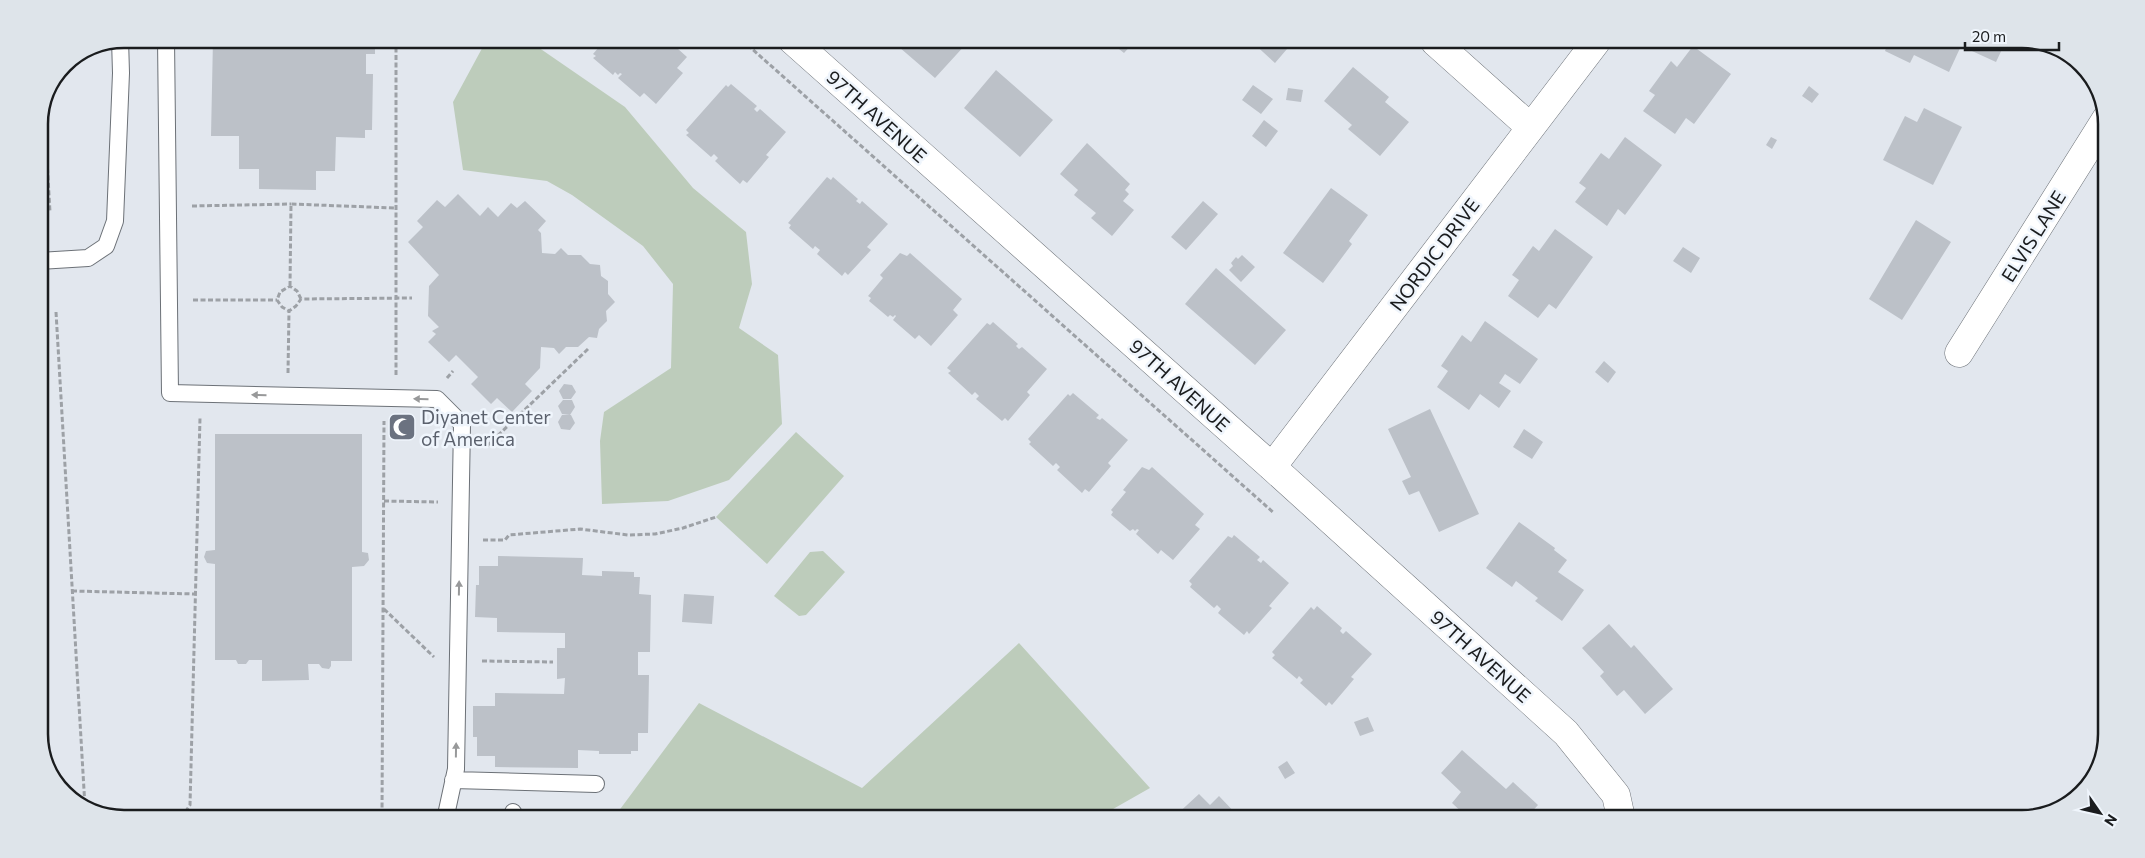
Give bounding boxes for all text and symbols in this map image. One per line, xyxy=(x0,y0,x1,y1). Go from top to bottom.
scale bar xyxy=(1965,20,2059,52)
text: 20 m xyxy=(1972,27,2006,45)
street label: 97TH AVENUE xyxy=(822,65,932,167)
street label: ELVIS LANE xyxy=(1996,186,2070,286)
street label: NORDIC DRIVE xyxy=(1384,193,1484,315)
street label: 97TH AVENUE xyxy=(1125,334,1235,436)
one-way arrow xyxy=(251,391,267,399)
one-way arrow xyxy=(413,394,429,402)
place label: Diyanet Center of America xyxy=(421,405,551,450)
mosque icon: Diyanet Center of America xyxy=(387,412,417,442)
one-way arrow xyxy=(455,580,463,596)
street label: 97TH AVENUE xyxy=(1426,605,1536,707)
one-way arrow xyxy=(453,742,461,758)
north arrow xyxy=(2075,788,2125,838)
text: N xyxy=(2101,811,2121,830)

